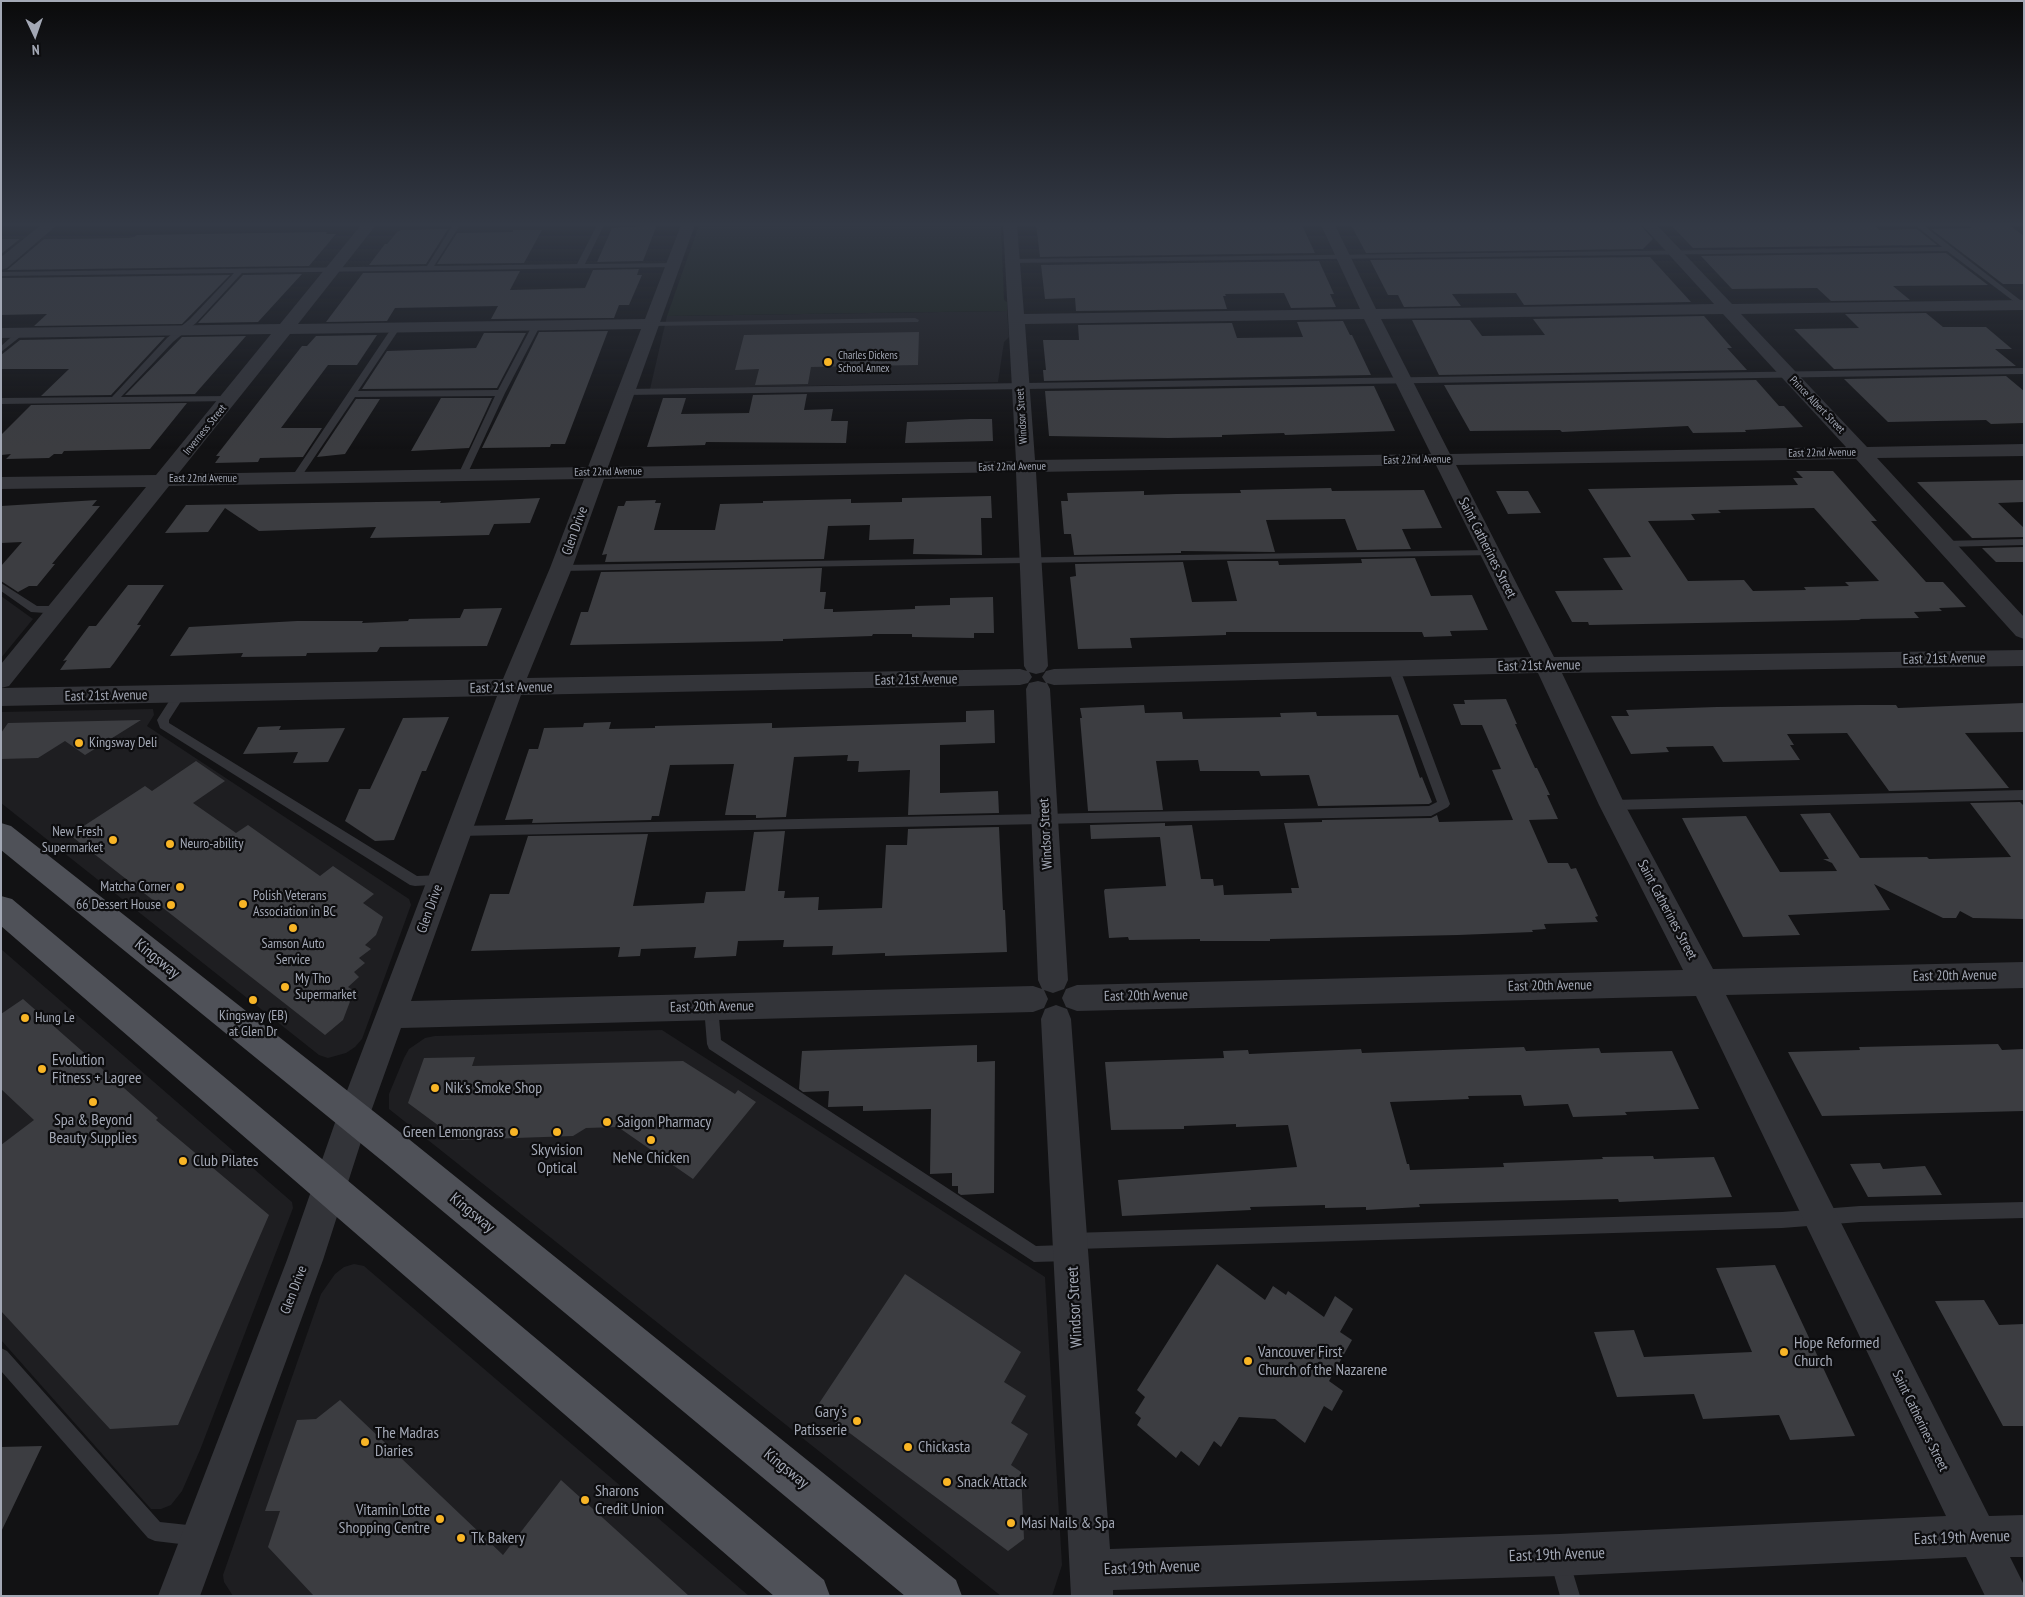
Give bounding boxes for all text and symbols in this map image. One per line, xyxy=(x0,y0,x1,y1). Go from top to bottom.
north arrow xyxy=(10,10,60,60)
text: N xyxy=(32,41,40,59)
place label: Charles Dickens School Annex xyxy=(838,349,898,375)
marker: Charles Dickens School Annex xyxy=(822,356,834,368)
street label: Prince Albert Street xyxy=(1787,374,1847,436)
street label: Windsor Street xyxy=(1013,388,1031,444)
street label: Inverness Street xyxy=(181,402,229,458)
street label: East 22nd Avenue xyxy=(1788,446,1856,460)
street label: East 22nd Avenue xyxy=(1383,453,1451,467)
street label: East 22nd Avenue xyxy=(978,460,1046,474)
street label: East 22nd Avenue xyxy=(574,465,642,479)
street label: East 22nd Avenue xyxy=(169,472,237,486)
street label: Saint Catherines Street xyxy=(1454,495,1520,601)
street label: Glen Drive xyxy=(558,504,592,558)
street label: East 21st Avenue xyxy=(1903,650,1985,668)
street label: East 21st Avenue xyxy=(1498,657,1580,675)
street label: East 21st Avenue xyxy=(875,671,957,689)
street label: East 21st Avenue xyxy=(470,679,552,697)
street label: East 21st Avenue xyxy=(65,687,147,705)
place label: Kingsway Deli xyxy=(89,735,157,751)
marker: Kingsway Deli xyxy=(73,737,85,749)
street label: Windsor Street xyxy=(1036,798,1056,870)
place label: New Fresh Supermarket xyxy=(42,824,103,856)
marker: New Fresh Supermarket xyxy=(107,834,119,846)
place label: Neuro-ability xyxy=(180,836,243,852)
marker: Neuro-ability xyxy=(164,838,176,850)
street label: Saint Catherines Street xyxy=(1634,857,1700,963)
place label: Matcha Corner xyxy=(100,879,170,895)
marker: Matcha Corner xyxy=(174,881,186,893)
street label: Glen Drive xyxy=(413,882,447,936)
place label: Polish Veterans Association in BC xyxy=(253,888,336,920)
place label: 66 Dessert House xyxy=(76,897,161,913)
marker: Polish Veterans Association in BC xyxy=(237,898,249,910)
marker: 66 Dessert House xyxy=(165,899,177,911)
marker: Samson Auto Service xyxy=(287,922,299,934)
street label: Kingsway xyxy=(131,935,183,983)
place label: Samson Auto Service xyxy=(261,936,325,969)
street label: East 20th Avenue xyxy=(1913,967,1997,985)
place label: My Tho Supermarket xyxy=(295,971,356,1004)
street label: East 20th Avenue xyxy=(1508,977,1592,995)
marker: My Tho Supermarket xyxy=(279,981,291,993)
street label: East 20th Avenue xyxy=(1104,987,1188,1005)
marker: Kingsway (EB) at Glen Dr xyxy=(247,994,259,1006)
street label: East 20th Avenue xyxy=(670,998,754,1016)
place label: Kingsway (EB) at Glen Dr xyxy=(219,1008,287,1040)
place label: Hung Le xyxy=(35,1010,75,1026)
marker: Hung Le xyxy=(19,1012,31,1024)
place label: Evolution Fitness + Lagree xyxy=(52,1050,142,1088)
marker: Evolution Fitness + Lagree xyxy=(36,1063,48,1075)
place label: Nik's Smoke Shop xyxy=(445,1078,542,1098)
marker: Nik's Smoke Shop xyxy=(429,1082,441,1094)
marker: Spa & Beyond Beauty Supplies xyxy=(87,1096,99,1108)
place label: Spa & Beyond Beauty Supplies xyxy=(49,1110,137,1148)
place label: Saigon Pharmacy xyxy=(617,1112,711,1132)
marker: Saigon Pharmacy xyxy=(601,1116,613,1128)
place label: Green Lemongrass xyxy=(403,1122,504,1142)
marker: Green Lemongrass xyxy=(508,1126,520,1138)
marker: Skyvision Optical xyxy=(551,1126,563,1138)
marker: NeNe Chicken xyxy=(645,1134,657,1146)
place label: Skyvision Optical xyxy=(531,1140,583,1178)
place label: NeNe Chicken xyxy=(612,1148,690,1168)
place label: Club Pilates xyxy=(193,1151,258,1171)
marker: Club Pilates xyxy=(177,1155,189,1167)
street label: Kingsway xyxy=(446,1189,498,1237)
street label: Glen Drive xyxy=(277,1263,311,1317)
street label: Windsor Street xyxy=(1063,1266,1087,1348)
place label: Hope Reformed Church xyxy=(1794,1333,1879,1371)
place label: Vancouver First Church of the Nazarene xyxy=(1258,1342,1387,1380)
marker: Hope Reformed Church xyxy=(1778,1346,1790,1358)
marker: Vancouver First Church of the Nazarene xyxy=(1242,1355,1254,1367)
street label: Saint Catherines Street xyxy=(1888,1368,1952,1474)
place label: Gary's Patisserie xyxy=(794,1402,847,1440)
marker: Gary's Patisserie xyxy=(851,1415,863,1427)
place label: The Madras Diaries xyxy=(375,1423,439,1461)
marker: The Madras Diaries xyxy=(359,1436,371,1448)
place label: Chickasta xyxy=(918,1437,970,1457)
marker: Chickasta xyxy=(902,1441,914,1453)
street label: Kingsway xyxy=(760,1445,812,1493)
place label: Snack Attack xyxy=(957,1472,1027,1492)
marker: Snack Attack xyxy=(941,1476,953,1488)
place label: Sharons Credit Union xyxy=(595,1481,664,1519)
marker: Sharons Credit Union xyxy=(579,1494,591,1506)
place label: Vitamin Lotte Shopping Centre xyxy=(339,1500,430,1538)
marker: Vitamin Lotte Shopping Centre xyxy=(434,1513,446,1525)
place label: Masi Nails & Spa xyxy=(1021,1513,1115,1533)
marker: Masi Nails & Spa xyxy=(1005,1517,1017,1529)
street label: East 19th Avenue xyxy=(1914,1527,2010,1549)
place label: Tk Bakery xyxy=(471,1528,525,1548)
marker: Tk Bakery xyxy=(455,1532,467,1544)
street label: East 19th Avenue xyxy=(1509,1544,1605,1566)
street label: East 19th Avenue xyxy=(1104,1557,1200,1579)

